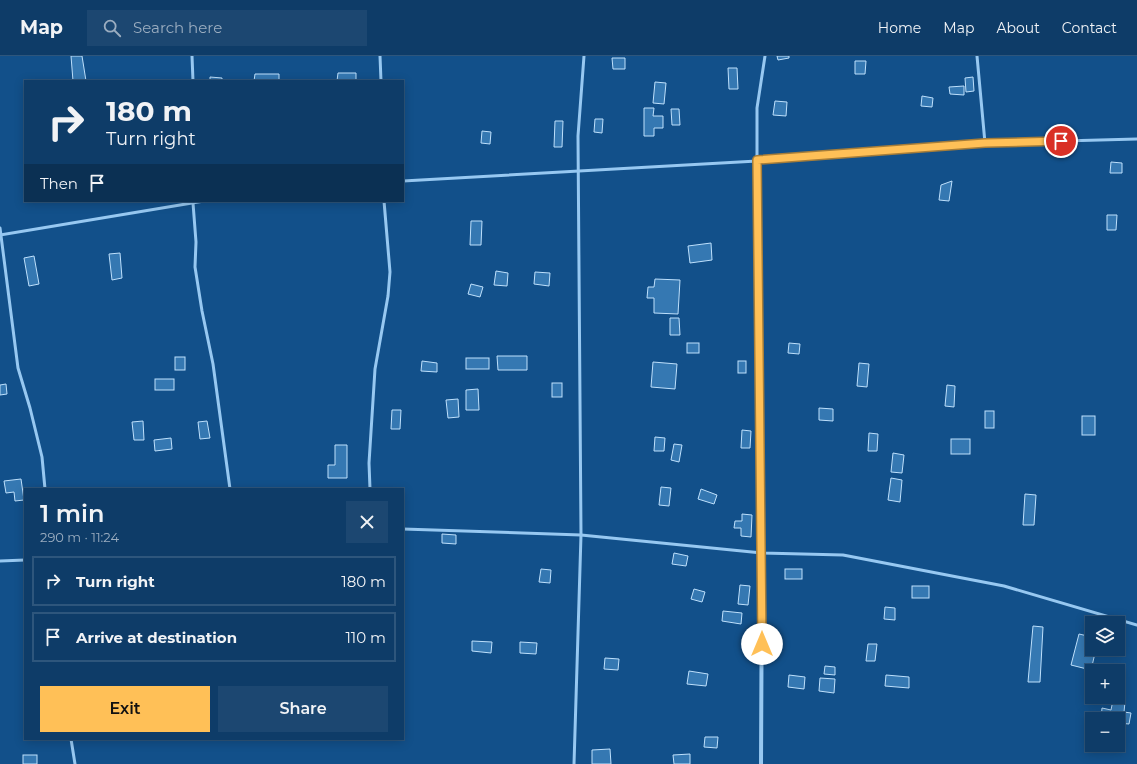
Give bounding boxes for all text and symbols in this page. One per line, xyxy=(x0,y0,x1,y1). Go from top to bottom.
search box xyxy=(87,10,367,46)
text: Map xyxy=(20,16,63,39)
icon: search xyxy=(101,17,123,39)
text: Search here xyxy=(133,18,222,37)
text: Home xyxy=(878,19,921,37)
text: Map xyxy=(943,19,974,37)
text: About xyxy=(996,19,1040,37)
text: Contact xyxy=(1062,19,1117,37)
text: 180 m xyxy=(106,94,192,128)
icon: right xyxy=(40,96,92,148)
pin xyxy=(1044,124,1078,158)
text: Turn right xyxy=(106,128,196,150)
icon: arrive xyxy=(1050,130,1072,152)
icon: arrive xyxy=(86,172,108,194)
text: Then xyxy=(40,174,78,193)
text: 1 min xyxy=(40,499,104,528)
button: close xyxy=(346,501,388,543)
text: 290 m · 11:24 xyxy=(40,529,119,545)
icon: right xyxy=(42,570,64,592)
text: Turn right xyxy=(76,572,155,591)
text: 180 m xyxy=(341,572,386,591)
map controls xyxy=(1085,616,1125,752)
button: layers xyxy=(1085,616,1125,656)
position arrow xyxy=(741,623,783,665)
icon: arrive xyxy=(42,626,64,648)
text: Arrive at destination xyxy=(76,628,237,647)
text: 110 m xyxy=(345,628,386,647)
button: + xyxy=(1085,664,1125,704)
button: Exit xyxy=(40,686,210,732)
button: Share xyxy=(218,686,388,732)
button: − xyxy=(1085,712,1125,752)

